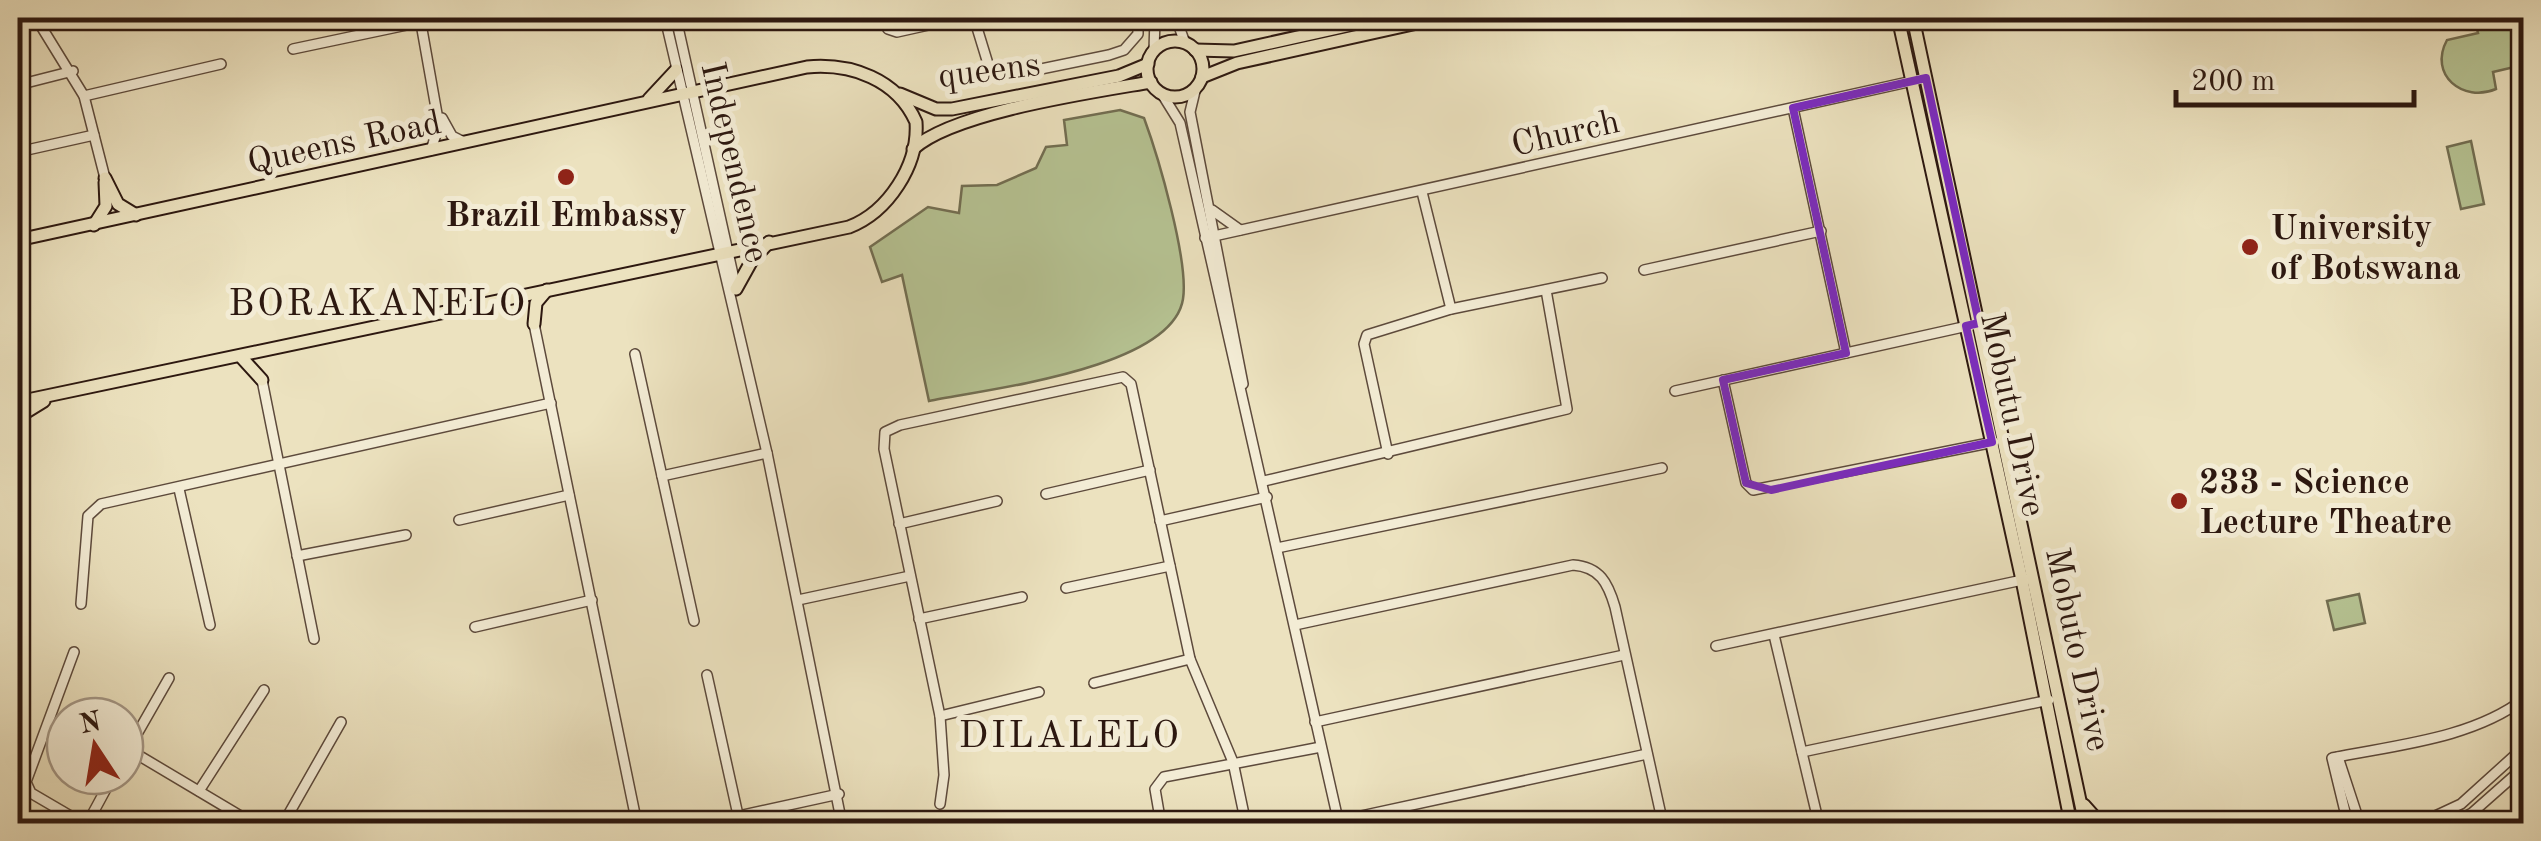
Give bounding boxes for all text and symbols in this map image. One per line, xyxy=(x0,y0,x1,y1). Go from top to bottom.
scale bar xyxy=(2176,45,2414,107)
street label: queens xyxy=(936,48,1042,95)
street label: Independence xyxy=(693,59,774,266)
text: 200 m xyxy=(2191,67,2275,97)
street label: Church xyxy=(1508,105,1623,164)
street label: Queens Road xyxy=(244,106,445,181)
marker: Brazil Embassy xyxy=(555,166,577,188)
place label: Brazil Embassy xyxy=(445,199,687,234)
place label: University of Botswana xyxy=(2270,212,2461,287)
marker: University of Botswana xyxy=(2239,236,2261,258)
district label: BORAKANELO xyxy=(228,286,528,324)
street label: Mobutu Drive xyxy=(1973,309,2050,520)
place label: 233 - Science Lecture Theatre xyxy=(2199,466,2452,541)
marker: 233 - Science Lecture Theatre xyxy=(2168,490,2190,512)
street label: Mobuto Drive xyxy=(2038,545,2115,754)
north arrow xyxy=(45,696,145,796)
text: N xyxy=(77,708,104,740)
district label: DILALELO xyxy=(959,718,1181,756)

